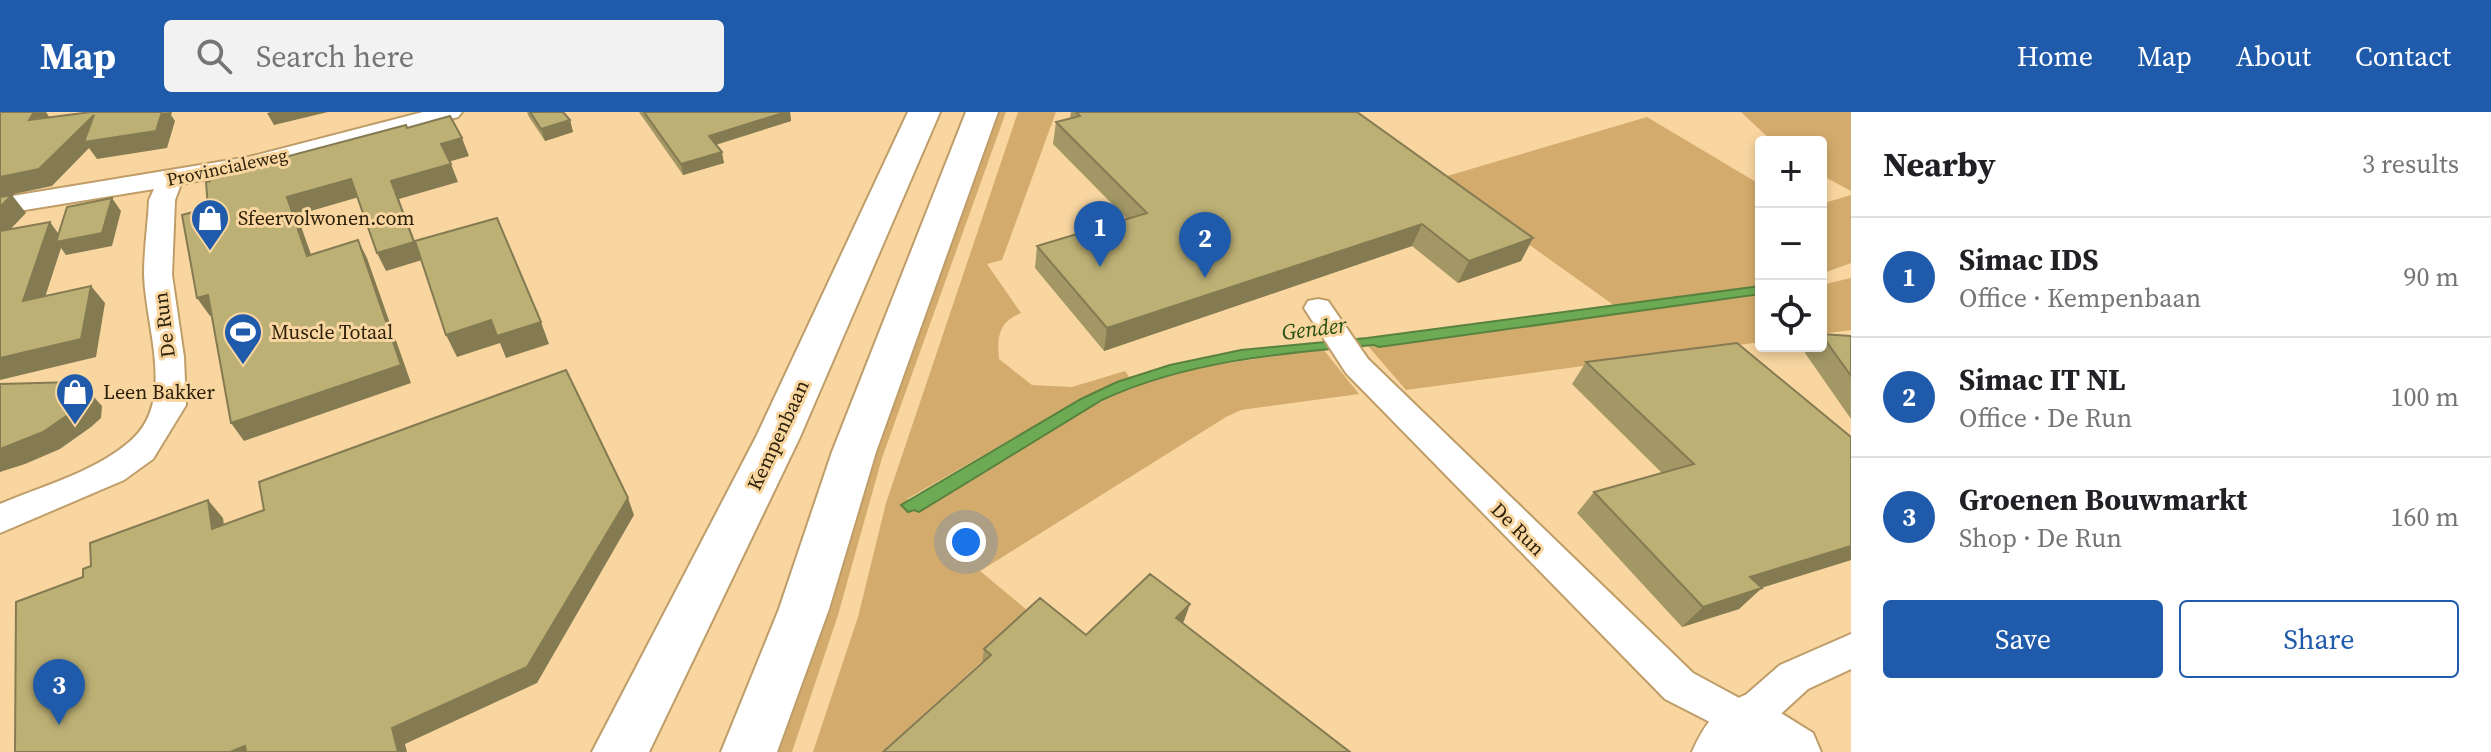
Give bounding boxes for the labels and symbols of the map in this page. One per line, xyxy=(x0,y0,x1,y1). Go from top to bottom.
street label: Provincialeweg xyxy=(164,142,290,192)
shop icon: Sfeervolwonen.com xyxy=(189,197,231,252)
pin: 1 xyxy=(1074,201,1126,267)
place label: Sfeervolwonen.com xyxy=(238,204,414,232)
pin: 2 xyxy=(1179,212,1231,278)
street label: De Run xyxy=(146,291,182,359)
water label: Gender xyxy=(1280,309,1349,347)
sports icon: Muscle Totaal xyxy=(222,311,264,366)
place label: Muscle Totaal xyxy=(271,318,393,346)
shop icon: Leen Bakker xyxy=(54,371,96,426)
street label: Kempenbaan xyxy=(740,375,816,495)
place label: Leen Bakker xyxy=(103,378,216,406)
street label: De Run xyxy=(1485,496,1551,562)
your location xyxy=(946,522,986,562)
pin: 3 xyxy=(33,659,85,725)

